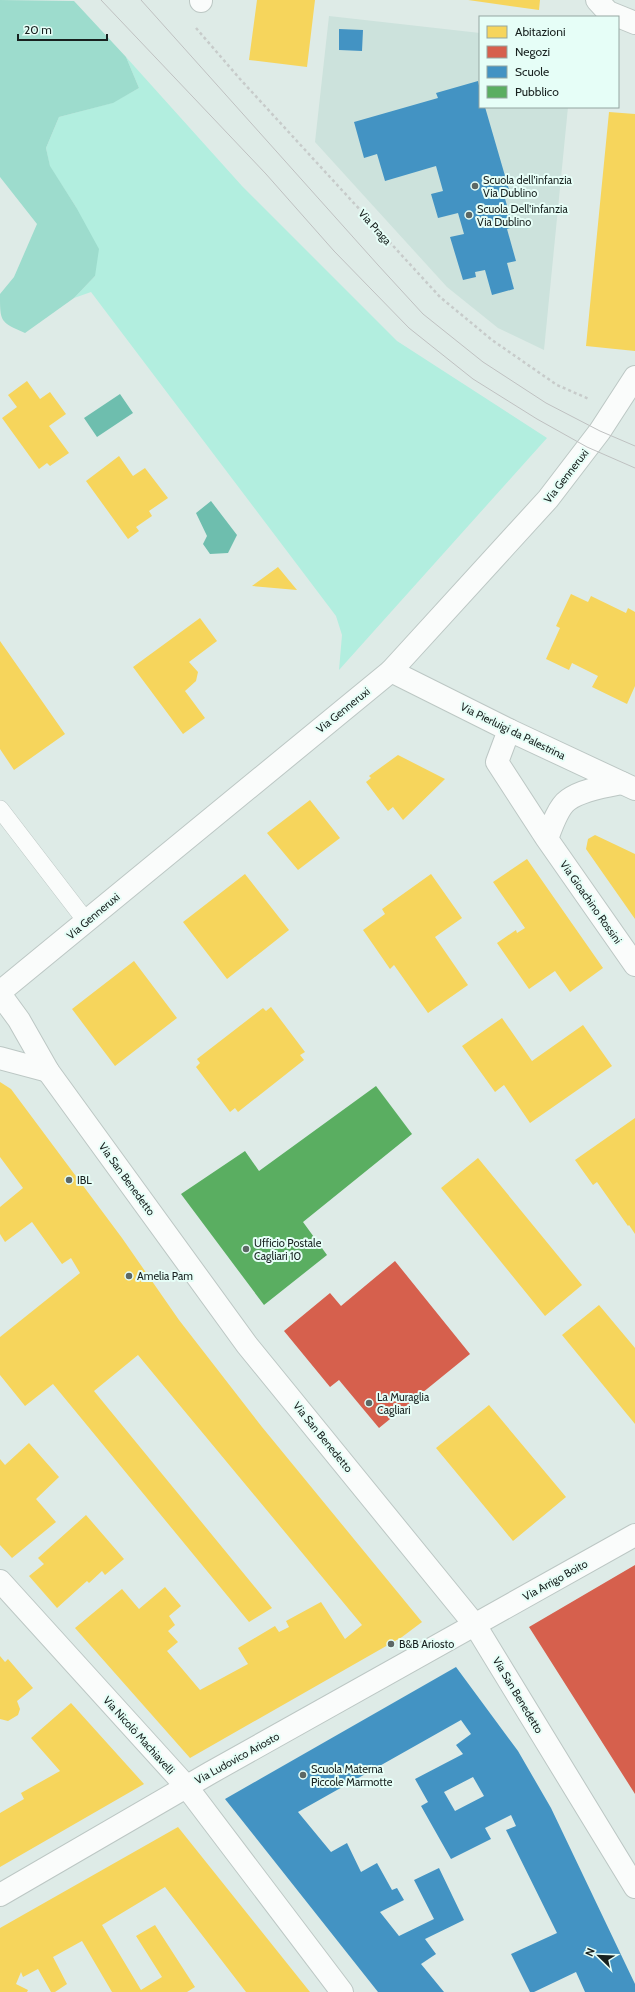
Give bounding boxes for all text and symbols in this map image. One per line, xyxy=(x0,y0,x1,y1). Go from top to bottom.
scale bar xyxy=(18,16,107,42)
legend xyxy=(479,16,619,108)
text: 20 m xyxy=(24,22,52,37)
text: Abitazioni xyxy=(515,24,565,39)
text: Negozi xyxy=(515,44,550,59)
text: Scuole xyxy=(515,64,549,79)
text: Pubblico xyxy=(515,84,559,99)
place label: Scuola dell'infanzia Via Dublino xyxy=(483,173,573,200)
marker: Scuola dell'infanzia Via Dublino xyxy=(470,181,480,191)
place label: Scuola Dell'infanzia Via Dublino xyxy=(477,202,568,229)
street label: Via Praga xyxy=(355,206,395,248)
marker: Scuola Dell'infanzia Via Dublino xyxy=(464,210,474,220)
street label: Via Genneruxi xyxy=(540,446,592,506)
street label: Via Genneruxi xyxy=(313,684,373,736)
street label: Via Pierluigi da Palestrina xyxy=(458,699,568,763)
street label: Via Gioachino Rossini xyxy=(557,858,625,946)
street label: Via Genneruxi xyxy=(64,890,122,942)
street label: Via San Benedetto xyxy=(96,1140,158,1218)
place label: IBL xyxy=(77,1173,92,1187)
marker: IBL xyxy=(64,1175,74,1185)
place label: Ufficio Postale Cagliari 10 xyxy=(254,1236,322,1263)
marker: Ufficio Postale Cagliari 10 xyxy=(241,1244,251,1254)
place label: Amelia Pam xyxy=(137,1269,193,1283)
marker: Amelia Pam xyxy=(124,1271,134,1281)
place label: La Muraglia Cagliari xyxy=(377,1390,430,1417)
marker: La Muraglia Cagliari xyxy=(364,1398,374,1408)
street label: Via San Benedetto xyxy=(290,1399,356,1475)
street label: Via Arrigo Boito xyxy=(520,1556,590,1604)
place label: B&B Ariosto xyxy=(399,1637,454,1651)
marker: B&B Ariosto xyxy=(386,1639,396,1649)
street label: Via San Benedetto xyxy=(490,1654,546,1736)
street label: Via Nicolò Machiavelli xyxy=(100,1693,178,1777)
street label: Via Ludovico Ariosto xyxy=(192,1729,282,1787)
place label: Scuola Materna Piccole Marmotte xyxy=(311,1762,393,1789)
marker: Scuola Materna Piccole Marmotte xyxy=(298,1770,308,1780)
north arrow xyxy=(579,1936,619,1976)
text: N xyxy=(582,1946,598,1958)

